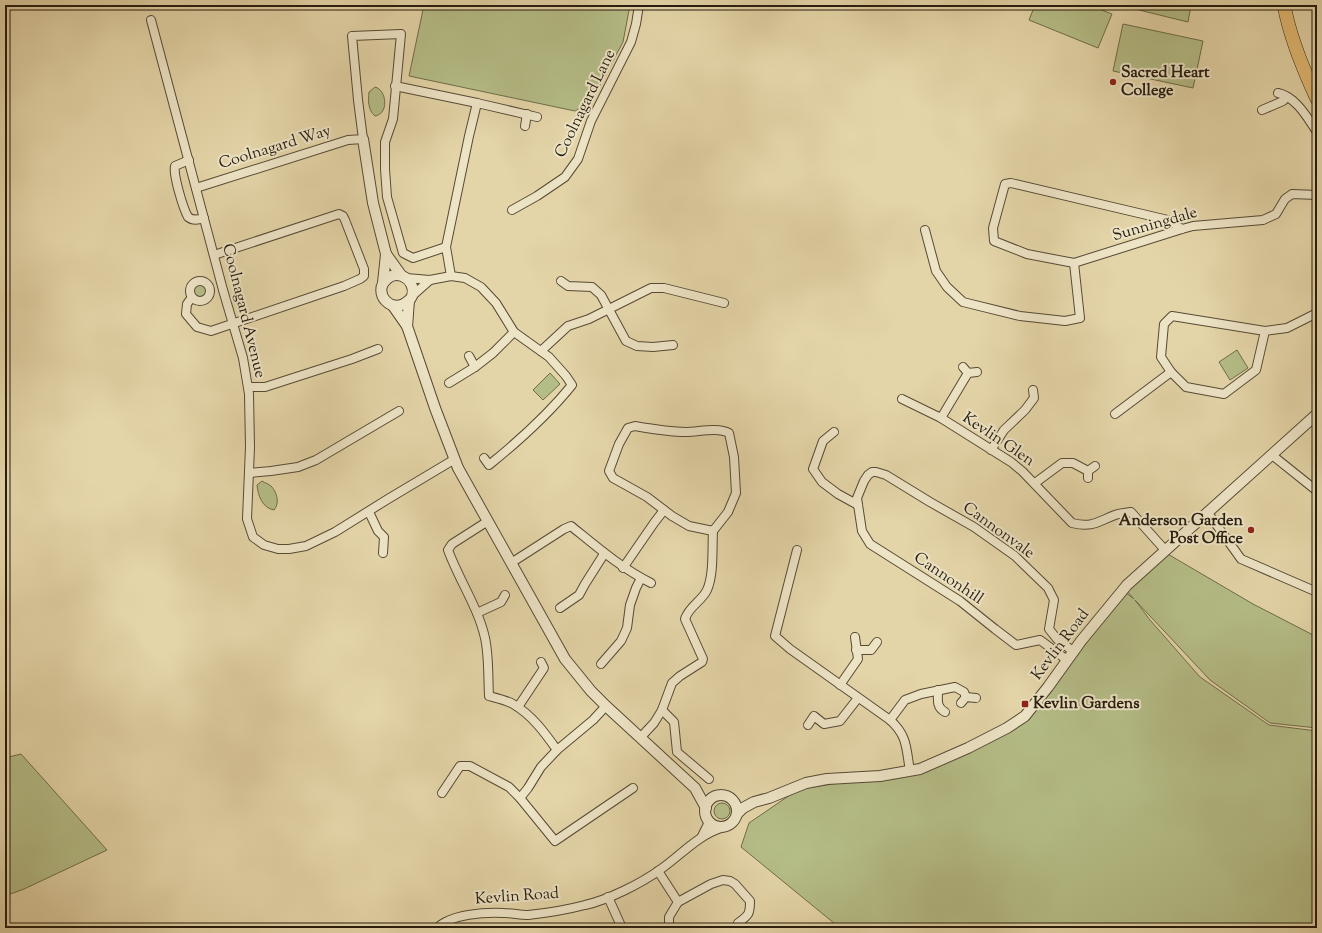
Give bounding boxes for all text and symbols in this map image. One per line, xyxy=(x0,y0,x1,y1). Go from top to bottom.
street label: Coolnagard Lane xyxy=(550,46,622,162)
place label: Sacred Heart College xyxy=(1121,62,1210,103)
marker: Sacred Heart College xyxy=(1108,77,1118,87)
street label: Coolnagard Way xyxy=(216,120,334,176)
street label: Sunningdale xyxy=(1110,202,1200,248)
street label: Coolnagard Avenue xyxy=(215,241,271,381)
street label: Kevlin Glen xyxy=(957,407,1039,473)
street label: Cannonvale xyxy=(957,497,1039,565)
place label: Anderson Garden Post Office xyxy=(1118,510,1244,551)
marker: Anderson Garden Post Office xyxy=(1246,525,1256,535)
street label: Cannonhill xyxy=(908,547,988,611)
street label: Kevlin Road xyxy=(1026,604,1096,686)
place label: Kevlin Gardens xyxy=(1033,693,1140,716)
marker: Kevlin Gardens xyxy=(1020,699,1030,709)
street label: Kevlin Road xyxy=(474,883,560,911)

